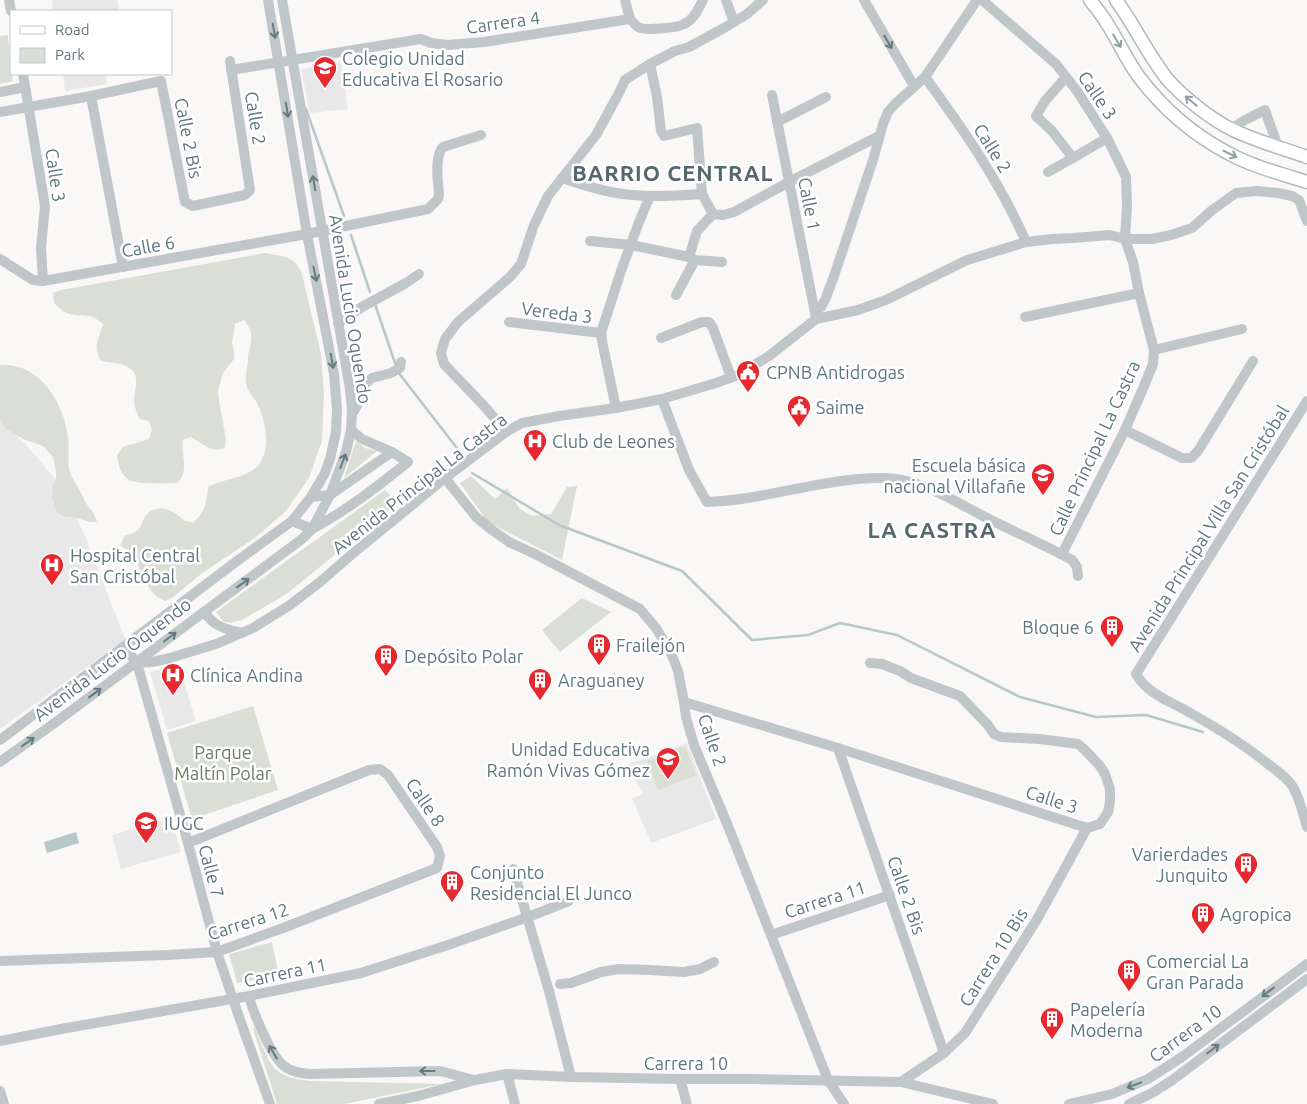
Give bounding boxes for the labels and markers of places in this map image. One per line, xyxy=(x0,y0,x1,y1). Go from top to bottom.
place label: Colegio Unidad Educativa El Rosario xyxy=(342,48,503,89)
school or university icon: Colegio Unidad Educativa El Rosario xyxy=(312,55,338,89)
public building icon: CPNB Antidrogas xyxy=(735,359,761,393)
place label: CPNB Antidrogas xyxy=(766,362,905,382)
public building icon: Saime xyxy=(786,394,812,428)
place label: Saime xyxy=(816,397,865,417)
hospital icon: Club de Leones xyxy=(522,428,548,462)
place label: Club de Leones xyxy=(552,431,675,451)
place label: Escuela básica nacional Villafañe xyxy=(883,455,1026,496)
school or university icon: Escuela básica nacional Villafañe xyxy=(1030,462,1056,496)
place label: Hospital Central San Cristóbal xyxy=(70,545,200,586)
hospital icon: Hospital Central San Cristóbal xyxy=(39,552,65,586)
building icon: Bloque 6 xyxy=(1099,614,1125,648)
place label: Bloque 6 xyxy=(1022,617,1094,637)
building icon: Frailejón xyxy=(586,632,612,666)
place label: Frailejón xyxy=(616,635,685,655)
building icon: Depósito Polar xyxy=(373,643,399,677)
place label: Depósito Polar xyxy=(404,646,524,666)
hospital icon: Clínica Andina xyxy=(160,662,186,696)
place label: Clínica Andina xyxy=(190,665,303,685)
building icon: Araguaney xyxy=(527,667,553,701)
place label: Araguaney xyxy=(558,670,645,690)
place label: Unidad Educativa Ramón Vivas Gómez xyxy=(487,739,650,780)
school or university icon: Unidad Educativa Ramón Vivas Gómez xyxy=(655,746,681,780)
school or university icon: IUGC xyxy=(133,810,159,844)
place label: IUGC xyxy=(164,813,204,833)
place label: Varierdades Junquito xyxy=(1132,844,1228,885)
building icon: Varierdades Junquito xyxy=(1233,851,1259,885)
place label: Conjunto Residencial El Junco xyxy=(470,862,632,903)
building icon: Conjunto Residencial El Junco xyxy=(439,869,465,903)
building icon: Agropica xyxy=(1190,901,1216,935)
place label: Agropica xyxy=(1220,904,1292,924)
place label: Comercial La Gran Parada xyxy=(1146,951,1249,992)
building icon: Comercial La Gran Parada xyxy=(1116,958,1142,992)
place label: Papelería Moderna xyxy=(1070,999,1145,1040)
building icon: Papelería Moderna xyxy=(1039,1006,1065,1040)

